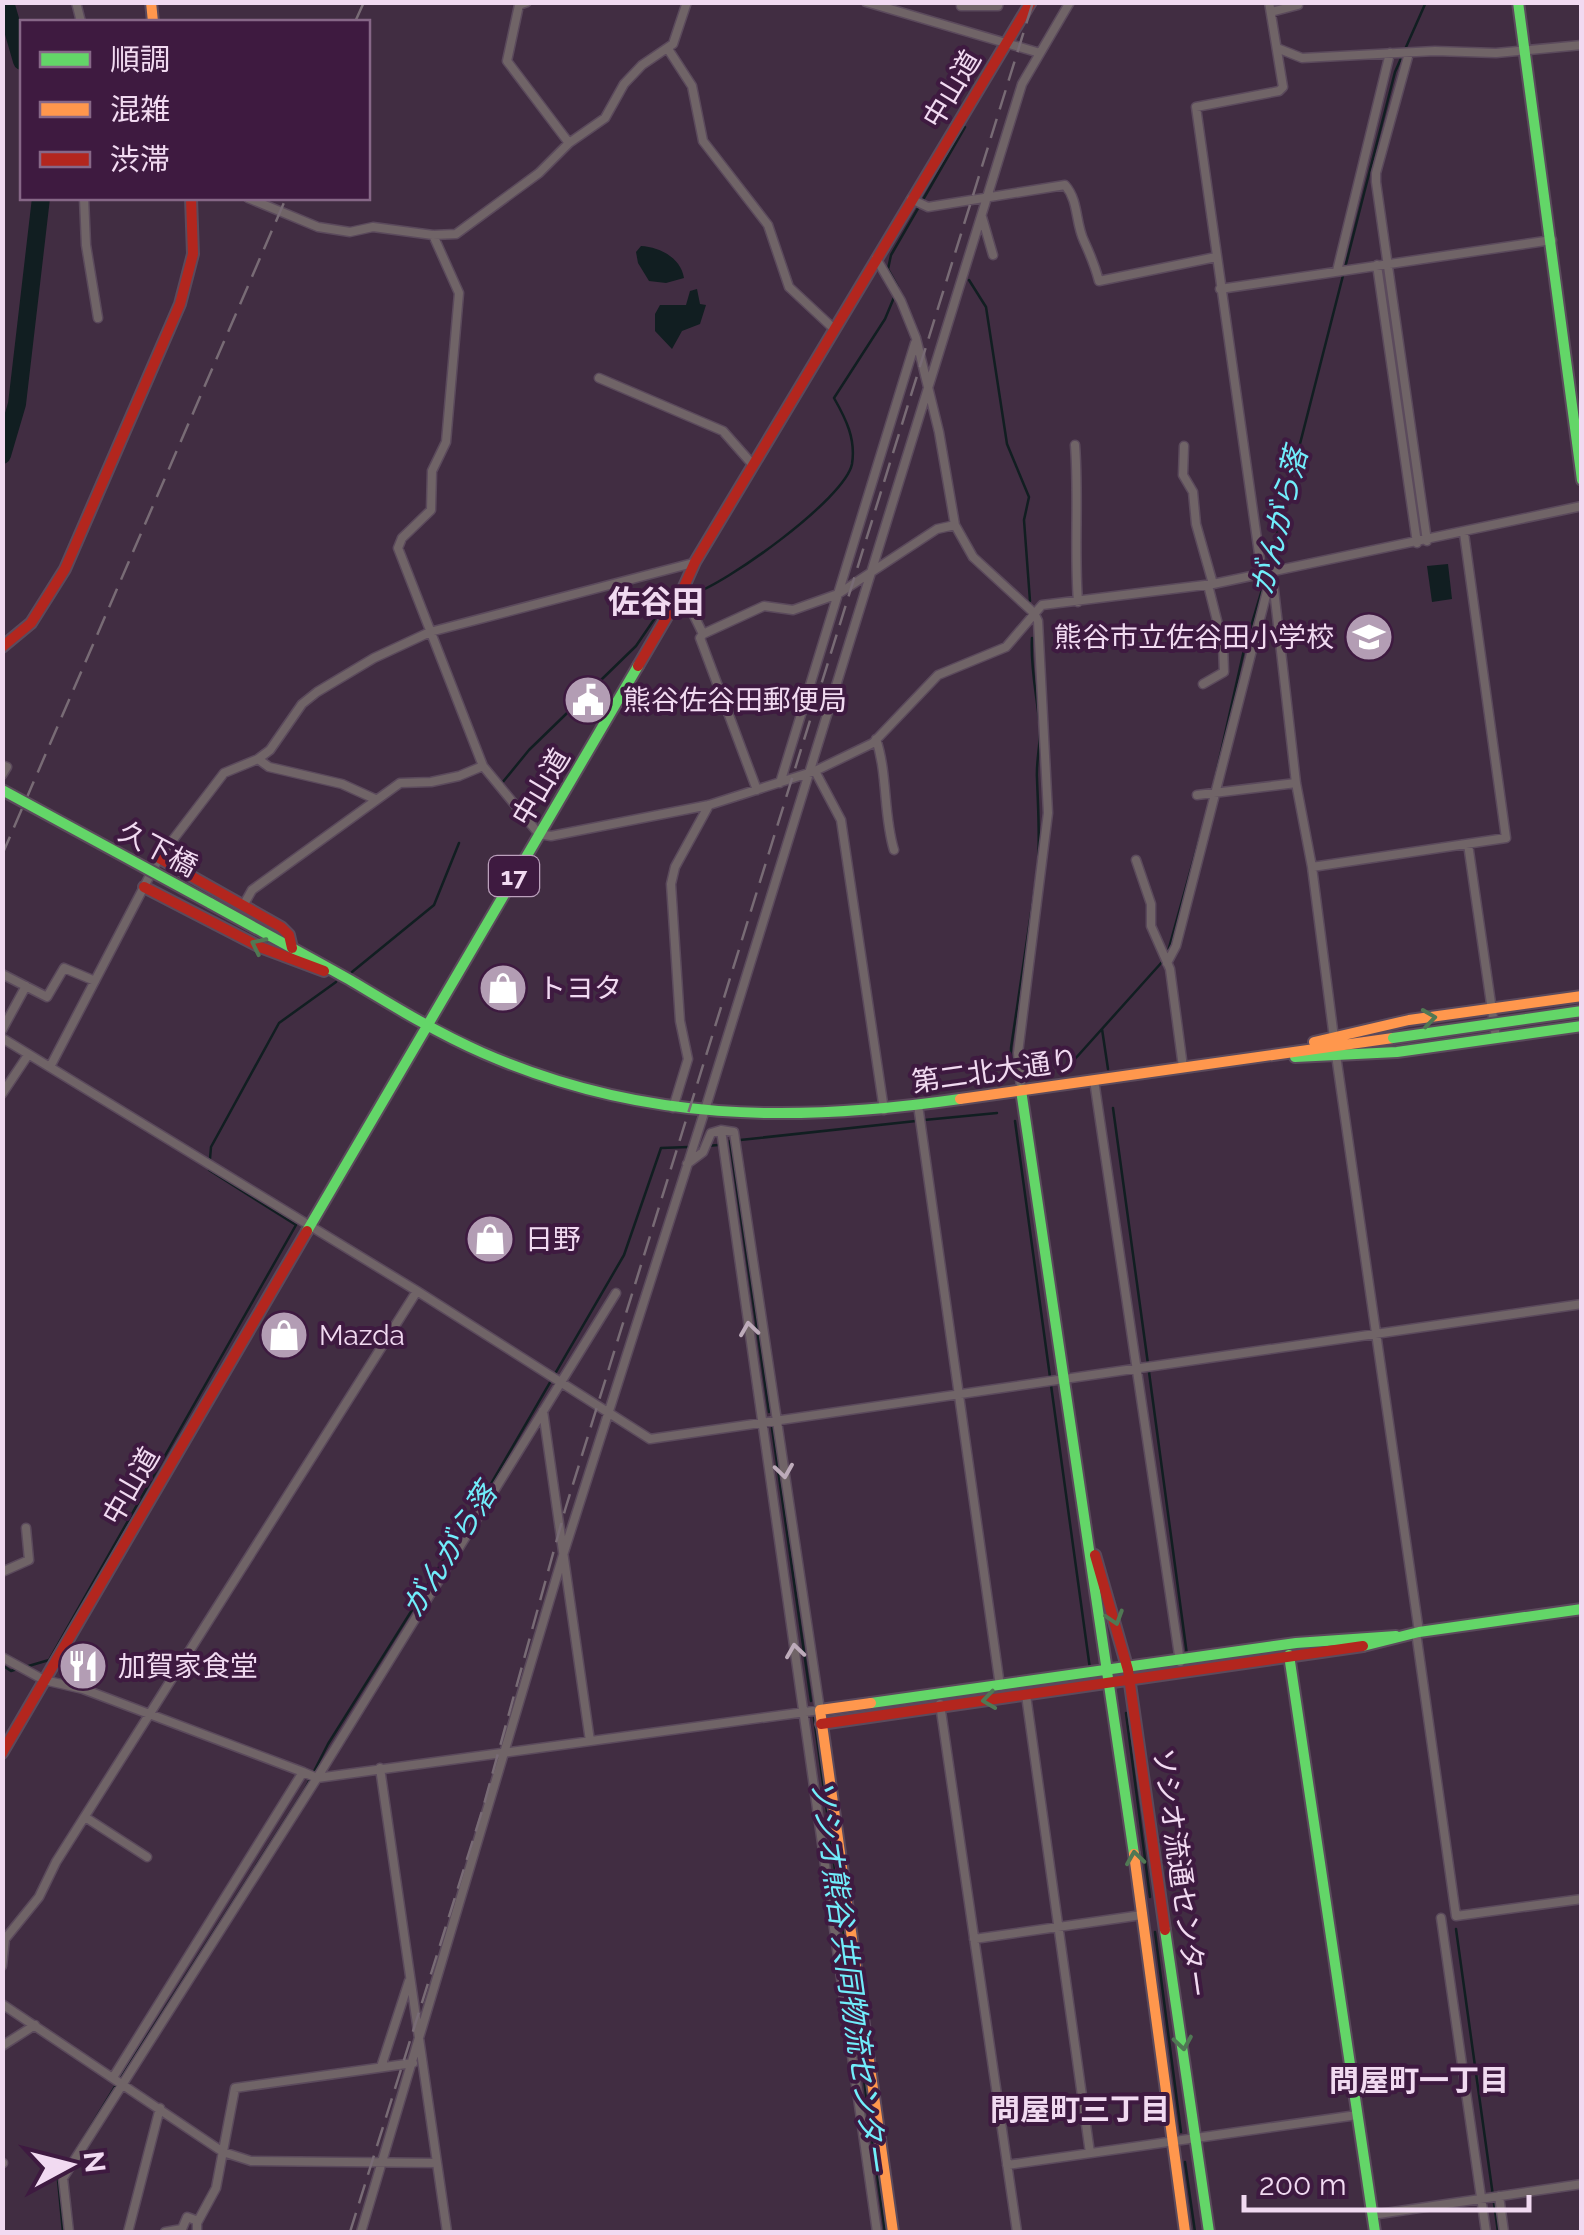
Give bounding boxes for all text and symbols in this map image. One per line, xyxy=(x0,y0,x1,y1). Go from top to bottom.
legend xyxy=(20,20,370,200)
text: 順調 xyxy=(110,42,170,77)
street label: 中山道 xyxy=(916,44,988,134)
text: 混雑 xyxy=(110,92,170,127)
text: 渋滞 xyxy=(110,142,170,177)
water label: がんがら落 xyxy=(1244,440,1315,598)
district label: 佐谷田 xyxy=(608,583,704,620)
school or university icon: 熊谷市立佐谷田小学校 xyxy=(1343,611,1395,663)
place label: 熊谷市立佐谷田小学校 xyxy=(1054,621,1334,654)
public building icon: 熊谷佐谷田郵便局 xyxy=(562,674,614,726)
place label: 熊谷佐谷田郵便局 xyxy=(623,684,847,717)
street label: 中山道 xyxy=(505,742,577,832)
street label: 久下橋 xyxy=(113,815,203,883)
road number: 17 xyxy=(489,856,539,896)
one-way arrow xyxy=(250,938,268,958)
shop icon: トヨタ xyxy=(477,962,529,1014)
place label: トヨタ xyxy=(538,972,622,1005)
one-way arrow xyxy=(1421,1008,1438,1029)
street label: 第二北大通り xyxy=(910,1043,1080,1099)
shop icon: 日野 xyxy=(464,1213,516,1265)
place label: 日野 xyxy=(525,1223,581,1256)
shop icon: Mazda xyxy=(258,1309,310,1361)
place label: Mazda xyxy=(319,1319,405,1352)
one-way arrow xyxy=(740,1321,761,1337)
street label: 中山道 xyxy=(96,1441,166,1531)
one-way arrow xyxy=(773,1462,794,1479)
water label: がんがら落 xyxy=(394,1474,506,1623)
one-way arrow xyxy=(1103,1609,1124,1626)
restaurant icon: 加賀家食堂 xyxy=(57,1640,109,1692)
one-way arrow xyxy=(785,1642,806,1659)
place label: 加賀家食堂 xyxy=(118,1650,258,1683)
one-way arrow xyxy=(981,1689,998,1710)
street label: ソシオ流通センター xyxy=(1146,1746,1214,2000)
water label: ソシオ熊谷 共同物流センター xyxy=(804,1776,894,2175)
one-way arrow xyxy=(1125,1850,1146,1867)
one-way arrow xyxy=(1171,2034,1192,2051)
district label: 問屋町一丁目 xyxy=(1329,2063,1509,2098)
district label: 問屋町三丁目 xyxy=(990,2092,1170,2127)
north arrow xyxy=(20,2115,120,2215)
text: N xyxy=(77,2149,112,2175)
scale bar xyxy=(1244,2150,1529,2212)
text: 200 m xyxy=(1259,2167,1347,2202)

